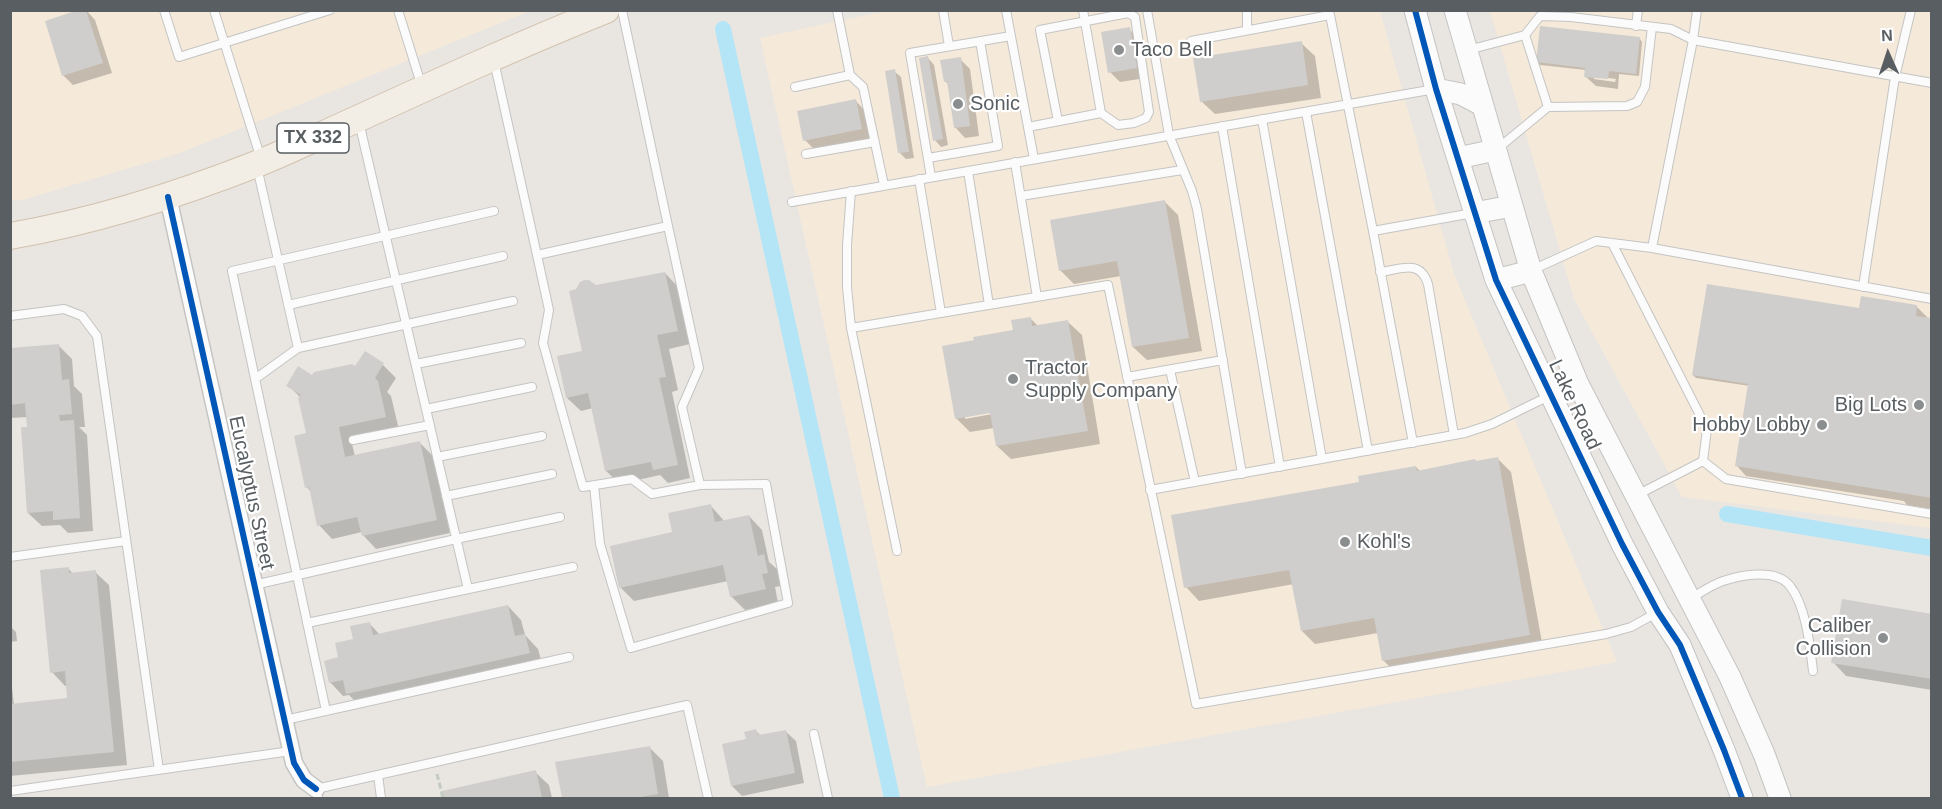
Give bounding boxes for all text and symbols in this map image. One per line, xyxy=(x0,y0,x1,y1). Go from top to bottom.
north arrow xyxy=(1858,24,1918,84)
text: N xyxy=(1881,27,1893,44)
place label: Taco Bell xyxy=(1131,38,1212,62)
marker: Taco Bell xyxy=(1112,43,1126,57)
place label: Sonic xyxy=(970,92,1020,116)
marker: Sonic xyxy=(951,97,965,111)
road number: TX 332 xyxy=(277,123,349,153)
place label: Tractor Supply Company xyxy=(1025,356,1177,403)
street label: Lake Road xyxy=(1543,356,1605,454)
marker: Tractor Supply Company xyxy=(1006,372,1020,386)
place label: Big Lots xyxy=(1835,393,1907,417)
marker: Big Lots xyxy=(1912,398,1926,412)
place label: Hobby Lobby xyxy=(1692,413,1810,437)
street label: Eucalyptus Street xyxy=(223,414,279,572)
marker: Hobby Lobby xyxy=(1815,418,1829,432)
place label: Kohl's xyxy=(1357,530,1411,554)
marker: Kohl's xyxy=(1338,535,1352,549)
place label: Caliber Collision xyxy=(1795,614,1871,661)
marker: Caliber Collision xyxy=(1876,631,1890,645)

